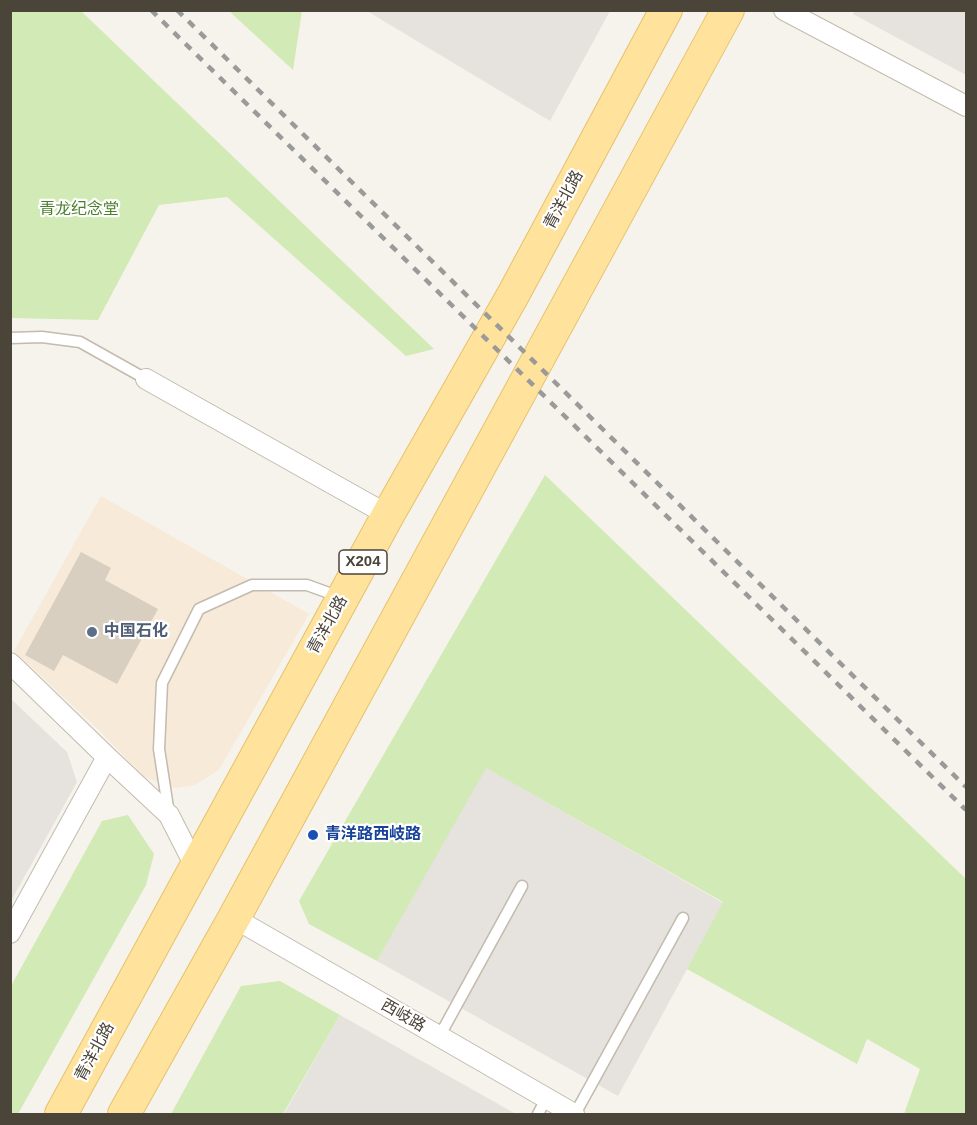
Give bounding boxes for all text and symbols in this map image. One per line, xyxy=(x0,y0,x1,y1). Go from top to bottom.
street label: 青洋北路 xyxy=(541,167,587,233)
park label: 青龙纪念堂 xyxy=(39,200,119,220)
road number: X204 xyxy=(339,550,387,574)
street label: 青洋北路 xyxy=(304,592,352,658)
place label: 中国石化 xyxy=(104,622,168,642)
marker: 中国石化 xyxy=(85,625,99,639)
place label: 青洋路西岐路 xyxy=(325,825,421,845)
marker: 青洋路西岐路 xyxy=(306,828,320,842)
street label: 西岐路 xyxy=(377,996,429,1036)
street label: 青洋北路 xyxy=(72,1019,118,1085)

